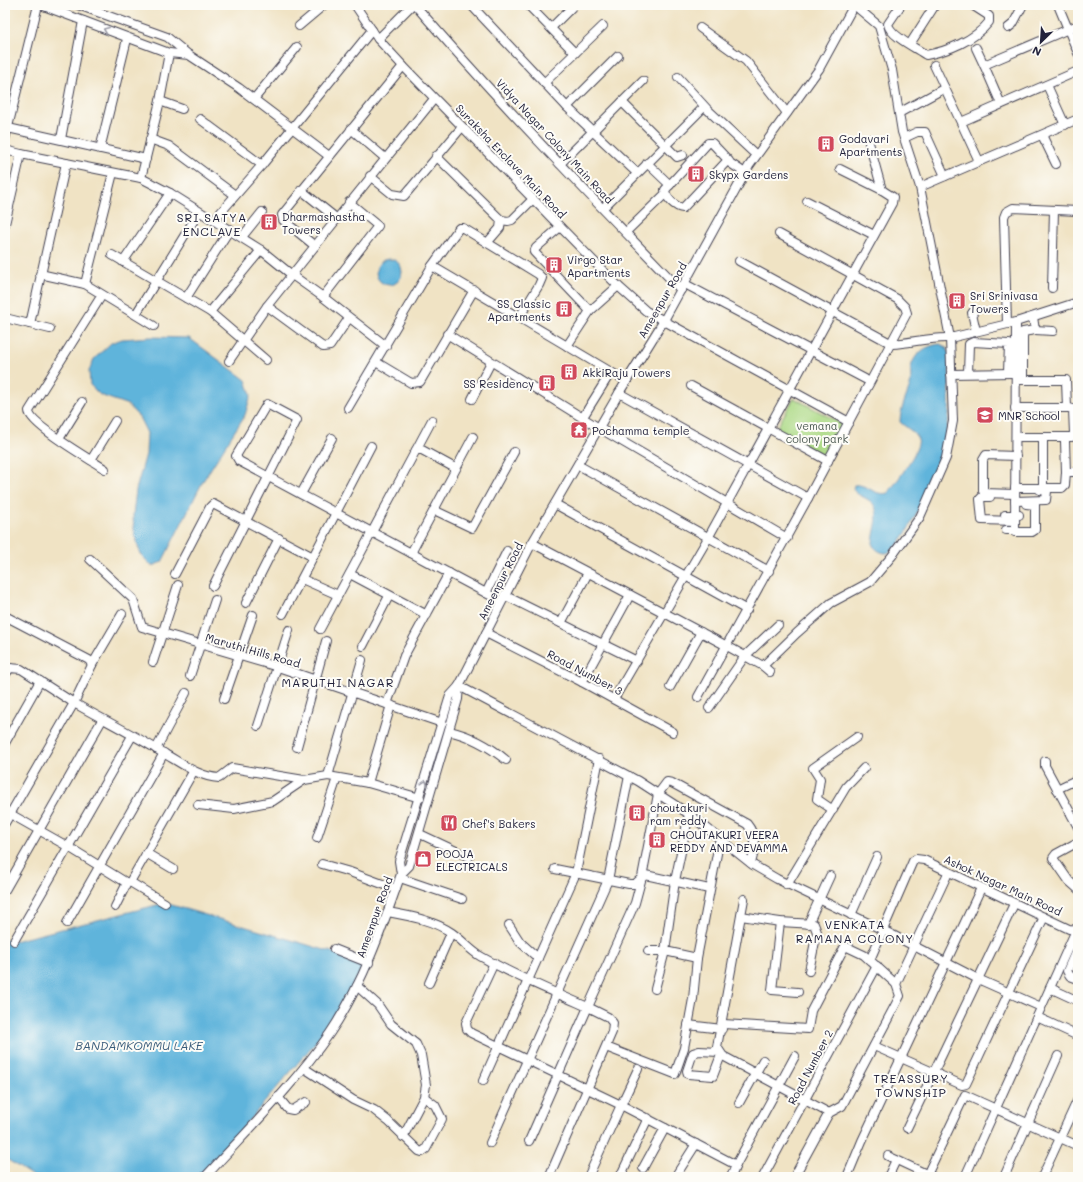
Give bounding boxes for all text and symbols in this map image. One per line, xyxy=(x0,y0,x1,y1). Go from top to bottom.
north arrow xyxy=(1021,22,1061,62)
one-way arrow xyxy=(103,27,110,35)
text: N xyxy=(1030,43,1044,60)
street label: Vidya Nagar Colony Main Road xyxy=(493,75,617,207)
street label: Suraksha Enclave Main Road xyxy=(452,101,570,221)
place label: Godavari Apartments xyxy=(839,131,902,159)
building icon: Godavari Apartments xyxy=(816,134,836,154)
building icon: Skypx Gardens xyxy=(686,164,706,184)
place label: Skypx Gardens xyxy=(709,167,788,182)
district label: SRI SATYA ENCLAVE xyxy=(177,209,247,239)
place label: Dharmashastha Towers xyxy=(282,209,366,237)
building icon: Dharmashastha Towers xyxy=(259,212,279,232)
place label: Virgo Star Apartments xyxy=(567,252,630,280)
building icon: Virgo Star Apartments xyxy=(544,255,564,275)
street label: Ameenpur Road xyxy=(634,259,690,341)
place label: Sri Srinivasa Towers xyxy=(970,288,1038,316)
building icon: Sri Srinivasa Towers xyxy=(947,291,967,311)
place label: SS Classic Apartments xyxy=(488,296,551,324)
building icon: SS Classic Apartments xyxy=(554,299,574,319)
building icon: AkkiRaju Towers xyxy=(559,362,579,382)
place label: AkkiRaju Towers xyxy=(582,365,671,380)
building icon: SS Residency xyxy=(537,373,557,393)
place label: SS Residency xyxy=(463,376,534,391)
school or university icon: MNR School xyxy=(975,405,995,425)
place label: MNR School xyxy=(998,408,1060,423)
park label: vemana colony park xyxy=(786,418,848,446)
temple icon: Pochamma temple xyxy=(569,420,589,440)
place label: Pochamma temple xyxy=(592,423,690,438)
street label: Ameenpur Road xyxy=(474,540,526,622)
street label: Maruthi Hills Road xyxy=(204,629,302,671)
street label: Road Number 3 xyxy=(545,646,626,698)
district label: MARUTHI NAGAR xyxy=(282,674,394,690)
one-way arrow xyxy=(420,780,428,787)
place label: choutakuri ram reddy xyxy=(650,800,708,828)
building icon: choutakuri ram reddy xyxy=(627,803,647,823)
restaurant icon: Chef's Bakers xyxy=(439,813,459,833)
place label: Chef's Bakers xyxy=(462,816,536,831)
place label: CHOUTAKURI VEERA REDDY AND DEVAMMA xyxy=(670,827,788,855)
building icon: CHOUTAKURI VEERA REDDY AND DEVAMMA xyxy=(647,830,667,850)
place label: POOJA ELECTRICALS xyxy=(436,846,508,874)
shop icon: POOJA ELECTRICALS xyxy=(413,849,433,869)
street label: Ashok Nagar Main Road xyxy=(942,851,1064,919)
street label: Ameenpur Road xyxy=(352,874,396,960)
district label: VENKATA RAMANA COLONY xyxy=(796,916,914,946)
street label: Road Number 2 xyxy=(784,1027,836,1107)
water label: BANDAMKOMMU LAKE xyxy=(75,1037,204,1053)
district label: TREASSURY TOWNSHIP xyxy=(873,1070,949,1100)

